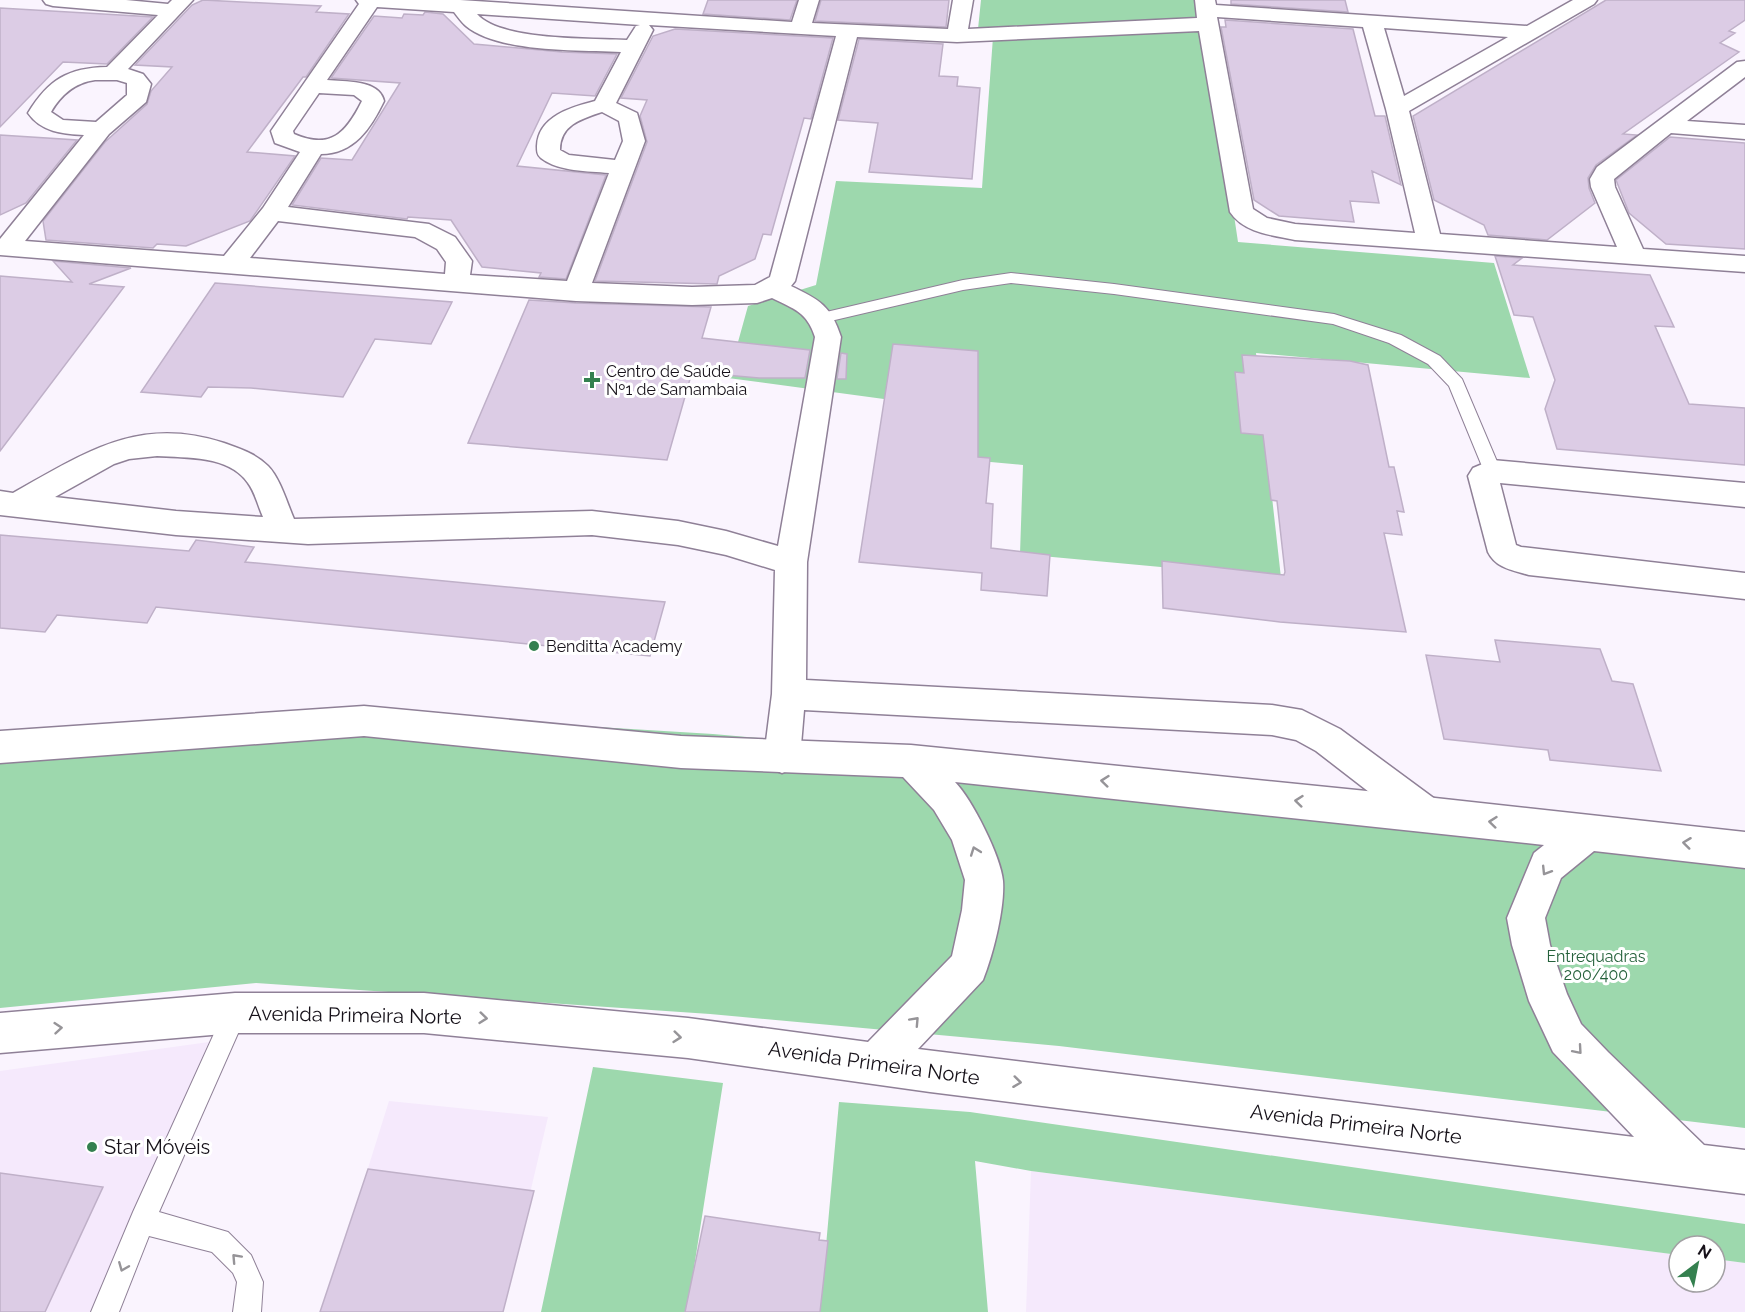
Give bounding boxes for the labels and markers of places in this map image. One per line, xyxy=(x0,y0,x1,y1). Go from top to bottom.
place label: Centro de Saúde Nº1 de Samambaia xyxy=(606,362,747,399)
marker: Centro de Saúde Nº1 de Samambaia xyxy=(583,371,601,389)
place label: Benditta Academy xyxy=(546,637,683,656)
marker: Benditta Academy xyxy=(527,639,541,653)
place label: Star Móveis xyxy=(104,1135,210,1159)
marker: Star Móveis xyxy=(85,1140,99,1154)

